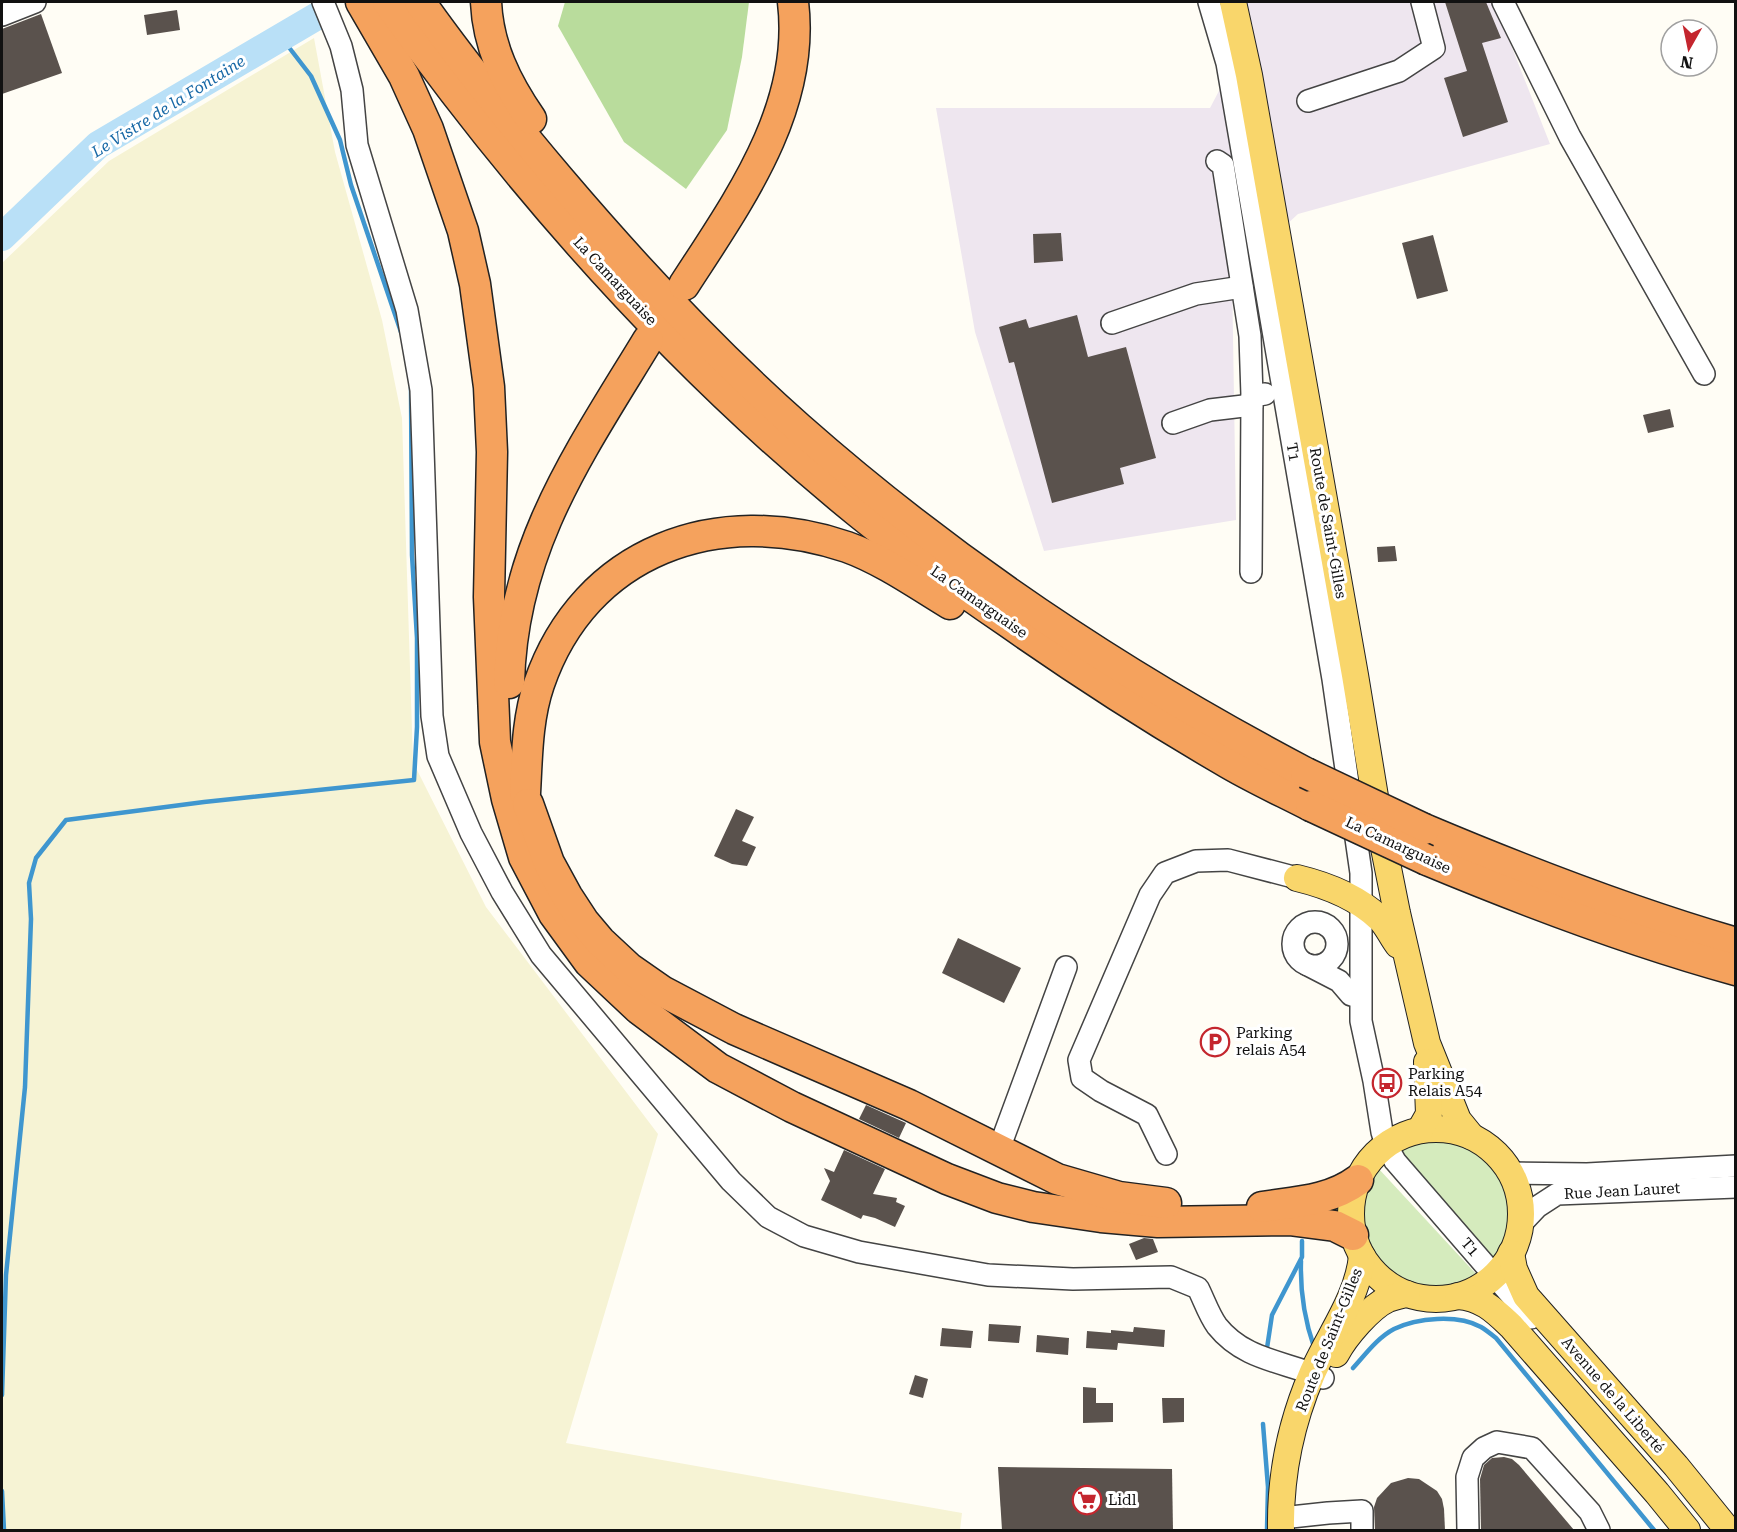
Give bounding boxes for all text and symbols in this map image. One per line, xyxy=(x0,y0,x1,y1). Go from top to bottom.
north arrow xyxy=(1659,18,1719,78)
water label: Le Vistre de la Fontaine xyxy=(87,51,249,162)
text: N xyxy=(1679,52,1694,73)
street label: La Camarguaise xyxy=(569,233,661,329)
street label: T1 xyxy=(1283,441,1303,463)
street label: Route de Saint-Gilles xyxy=(1306,446,1350,600)
street label: La Camarguaise xyxy=(927,562,1031,642)
street label: La Camarguaise xyxy=(1342,813,1454,877)
place label: Parking relais A54 xyxy=(1236,1024,1307,1059)
parking icon: Parking relais A54 xyxy=(1199,1026,1231,1058)
place label: Parking Relais A54 xyxy=(1408,1065,1483,1100)
bus stop icon: Parking Relais A54 xyxy=(1371,1067,1403,1099)
street label: Rue Jean Lauret xyxy=(1563,1179,1681,1203)
street label: T1 xyxy=(1457,1234,1483,1260)
street label: Route de Saint-Gilles xyxy=(1292,1266,1366,1414)
street label: Avenue de la Liberté xyxy=(1558,1333,1668,1457)
supermarket icon: Lidl xyxy=(1071,1484,1103,1516)
place label: Lidl xyxy=(1108,1491,1137,1509)

